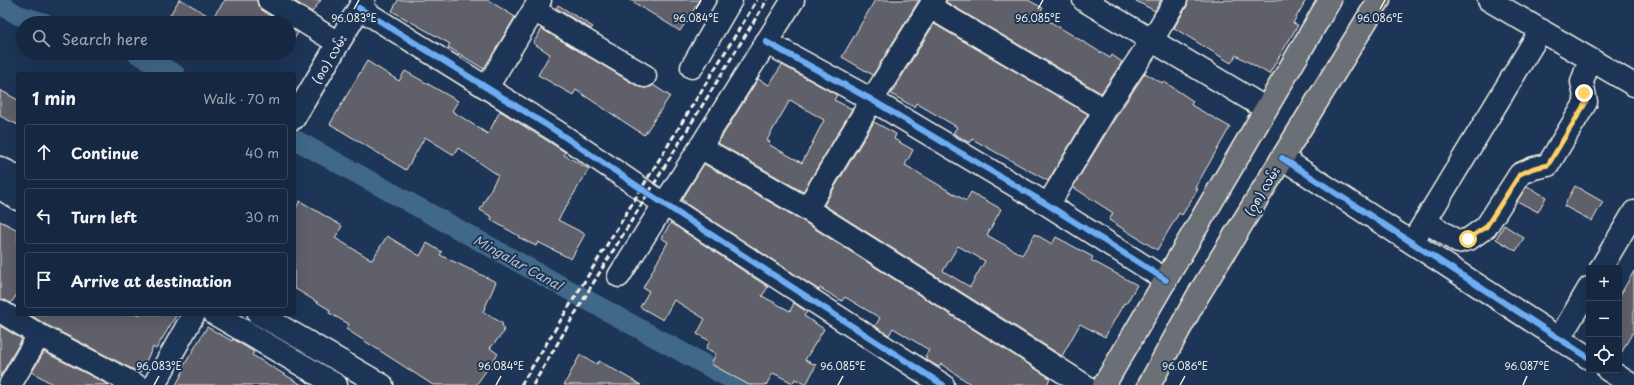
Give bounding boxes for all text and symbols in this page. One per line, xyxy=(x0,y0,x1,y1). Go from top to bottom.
text: 96.083°E xyxy=(331,10,377,25)
text: 96.084°E xyxy=(673,10,719,25)
text: 96.085°E xyxy=(1015,10,1061,25)
text: 96.086°E xyxy=(1357,10,1403,25)
search box xyxy=(16,16,296,60)
icon: search xyxy=(30,27,52,49)
text: Search here xyxy=(62,27,148,50)
street label: (၈၀) လမ်း xyxy=(307,31,351,87)
route end xyxy=(1575,84,1593,102)
text: 1 min xyxy=(32,85,76,111)
text: Walk · 70 m xyxy=(203,89,280,108)
icon: ahead xyxy=(33,141,55,163)
text: Continue xyxy=(71,141,139,164)
text: 40 m xyxy=(245,143,279,162)
street label: (၇၈) လမ်း xyxy=(1240,163,1286,220)
icon: left xyxy=(33,205,55,227)
text: Turn left xyxy=(71,205,137,228)
text: 30 m xyxy=(245,207,279,226)
water label: Mingalar Canal xyxy=(470,230,568,295)
route start xyxy=(1459,230,1477,248)
map controls xyxy=(1586,265,1622,373)
button: + xyxy=(1586,265,1622,301)
icon: arrive xyxy=(33,269,55,291)
text: Arrive at destination xyxy=(71,269,232,292)
button: − xyxy=(1586,301,1622,337)
button: locate xyxy=(1586,337,1622,373)
text: 96.083°E xyxy=(136,358,182,373)
text: 96.084°E xyxy=(478,358,524,373)
text: 96.085°E xyxy=(820,358,866,373)
text: 96.086°E xyxy=(1162,358,1208,373)
text: 96.087°E xyxy=(1505,358,1549,373)

